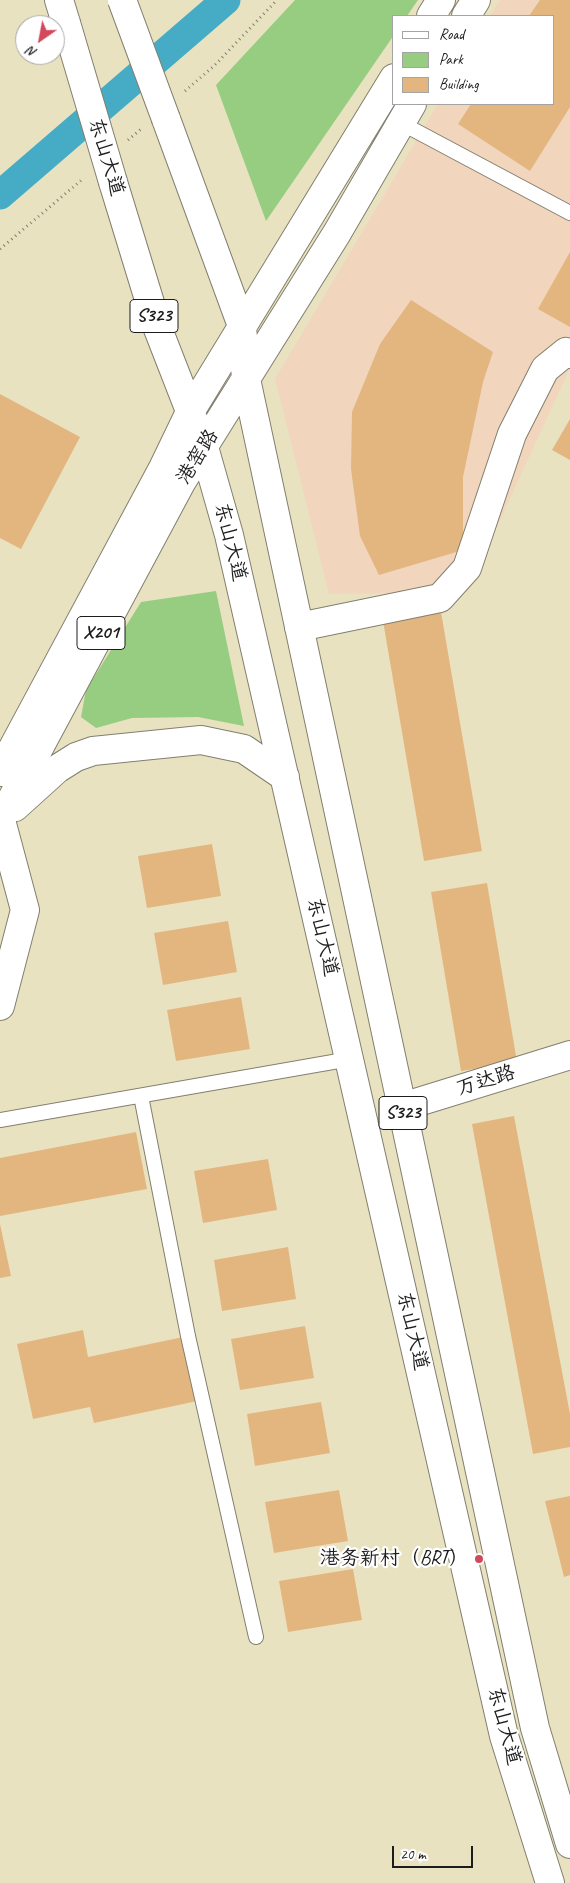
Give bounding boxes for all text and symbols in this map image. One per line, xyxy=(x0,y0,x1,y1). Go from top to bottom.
north arrow xyxy=(15,15,65,65)
legend xyxy=(392,15,555,105)
text: Road xyxy=(439,25,464,44)
text: N xyxy=(24,43,40,62)
text: Park xyxy=(439,50,463,69)
text: Building xyxy=(439,75,478,94)
street label: 东山大道 xyxy=(83,115,129,199)
road number: S323 xyxy=(130,300,178,332)
street label: 港窑路 xyxy=(172,425,224,489)
street label: 东山大道 xyxy=(209,500,251,584)
road number: X201 xyxy=(77,616,125,650)
street label: 东山大道 xyxy=(301,895,343,979)
street label: 万达路 xyxy=(454,1061,518,1101)
road number: S323 xyxy=(379,1096,427,1130)
street label: 东山大道 xyxy=(391,1289,433,1373)
place label: 港务新村（BRT） xyxy=(320,1547,469,1571)
marker: 港务新村（BRT） xyxy=(473,1553,485,1565)
street label: 东山大道 xyxy=(482,1684,526,1768)
scale bar xyxy=(395,1836,476,1868)
text: 20 m xyxy=(400,1845,426,1864)

